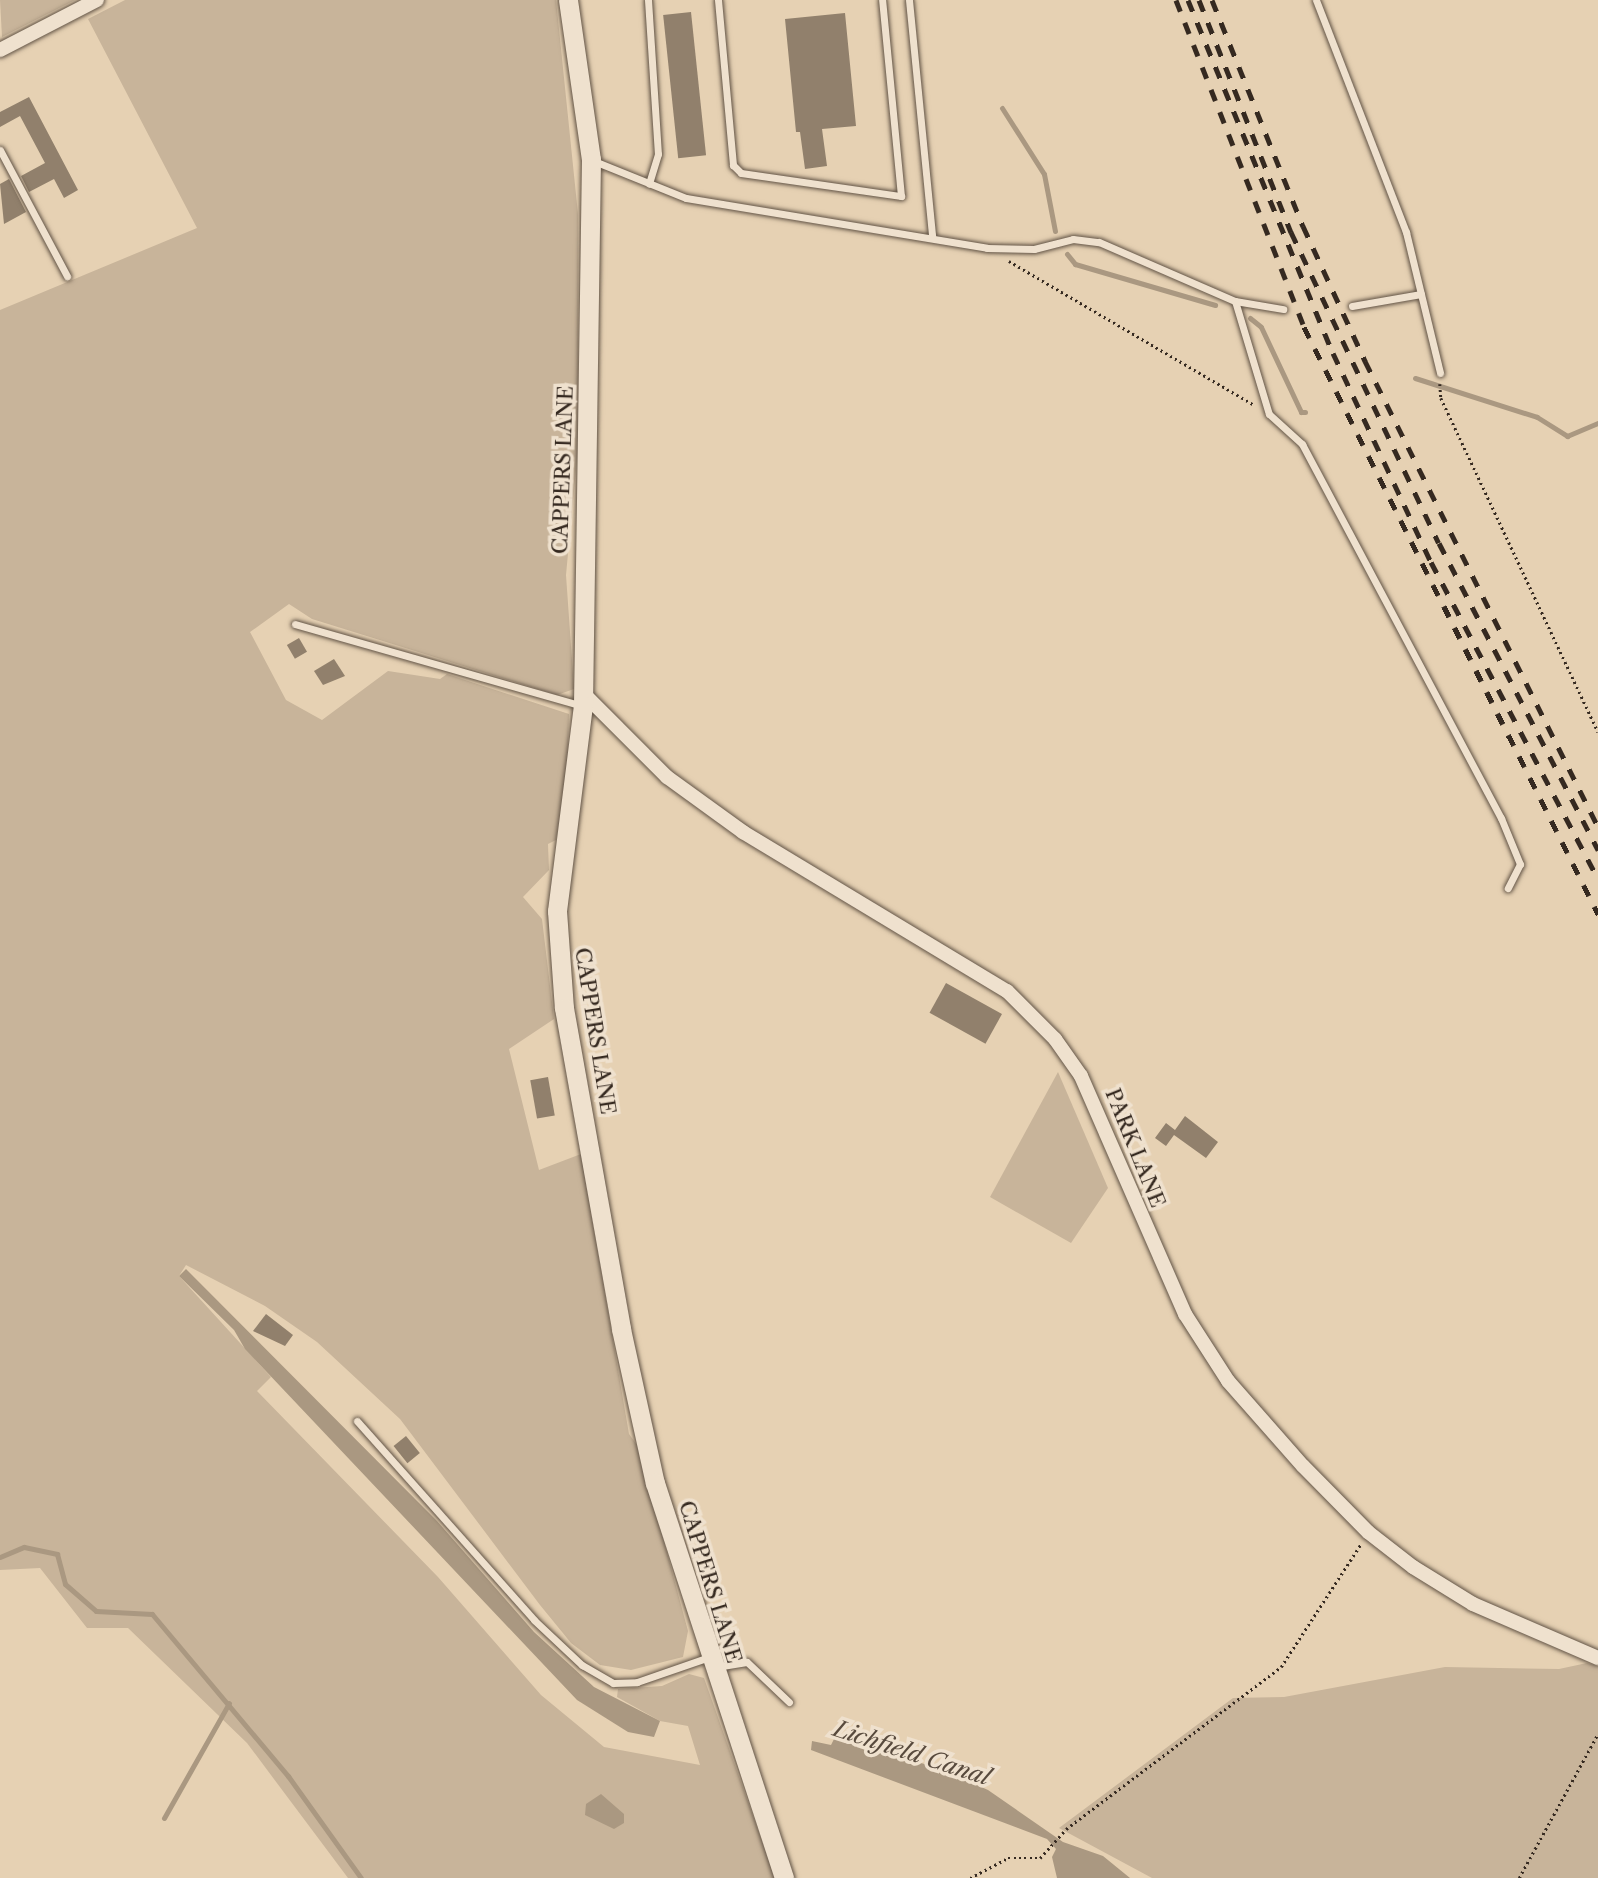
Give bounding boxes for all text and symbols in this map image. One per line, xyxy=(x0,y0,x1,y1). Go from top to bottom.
street label: CAPPERS LANE xyxy=(547,385,579,555)
street label: CAPPERS LANE xyxy=(569,946,621,1116)
street label: PARK LANE xyxy=(1100,1085,1170,1211)
street label: CAPPERS LANE xyxy=(673,1498,747,1666)
water label: Lichfield Canal xyxy=(830,1715,994,1791)

